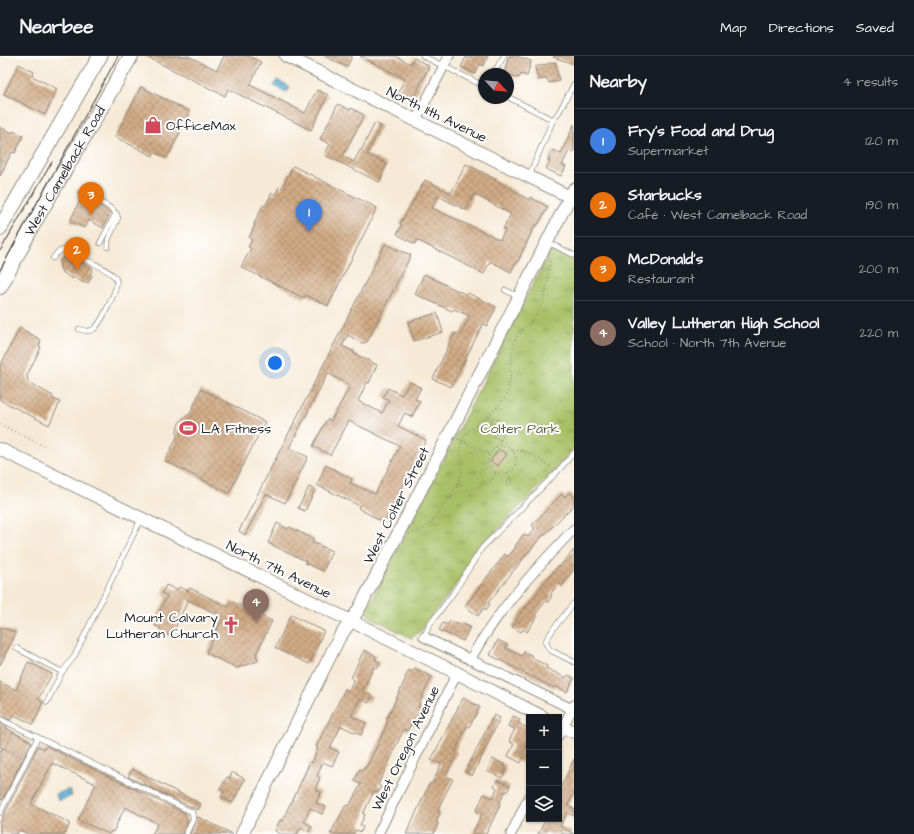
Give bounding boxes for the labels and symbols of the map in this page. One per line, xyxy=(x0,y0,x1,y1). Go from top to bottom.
north arrow xyxy=(478,68,514,104)
street label: North 11th Avenue xyxy=(383,82,491,148)
street label: West Camelback Road xyxy=(20,103,111,240)
shop icon: OfficeMax xyxy=(143,115,163,135)
place label: OfficeMax xyxy=(166,116,236,136)
pin: 3 xyxy=(78,182,104,215)
pin: 1 xyxy=(296,199,322,232)
pin: 2 xyxy=(64,237,90,270)
your location xyxy=(265,353,285,373)
sports icon: LA Fitness xyxy=(178,418,198,438)
place label: LA Fitness xyxy=(201,419,271,439)
park label: Colter Park xyxy=(481,419,560,439)
street label: West Colter Street xyxy=(359,443,435,567)
street label: North 7th Avenue xyxy=(223,536,335,604)
pin: 4 xyxy=(243,589,269,622)
place label: Mount Calvary Lutheran Church xyxy=(106,608,218,644)
church icon: Mount Calvary Lutheran Church xyxy=(221,615,241,635)
street label: West Oregon Avenue xyxy=(367,682,445,814)

